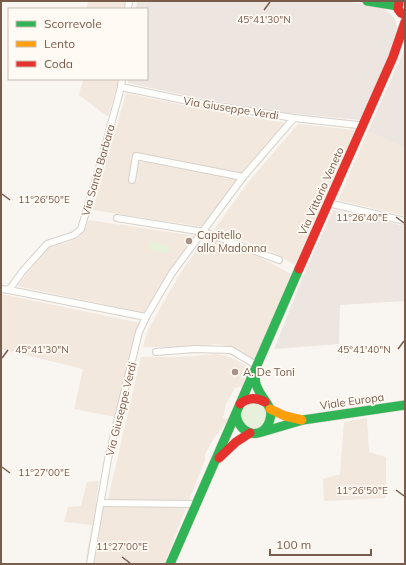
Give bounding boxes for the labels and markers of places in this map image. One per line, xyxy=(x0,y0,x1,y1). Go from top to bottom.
place label: Capitello alla Madonna xyxy=(197,228,267,255)
marker: Capitello alla Madonna xyxy=(184,236,194,246)
place label: A. De Toni xyxy=(243,365,295,379)
marker: A. De Toni xyxy=(230,367,240,377)

